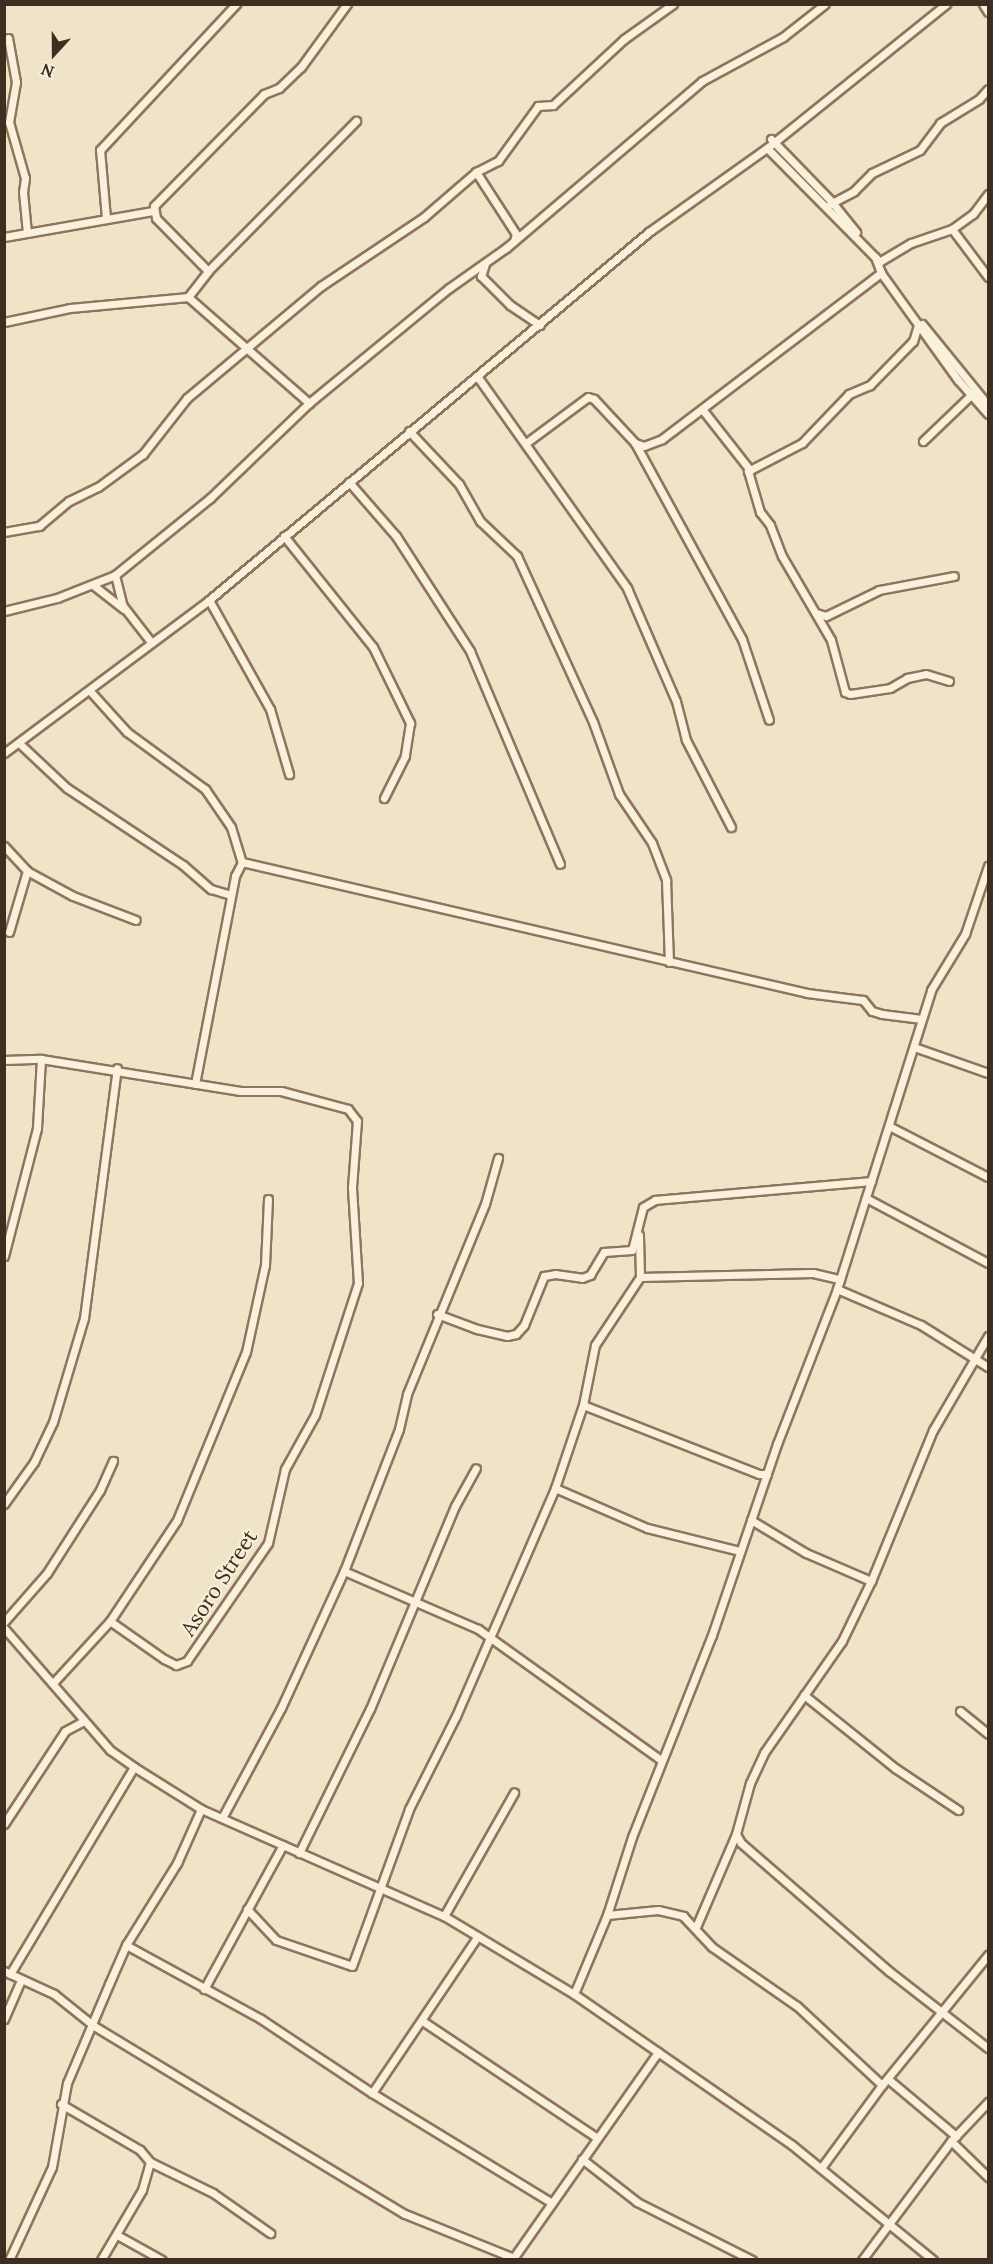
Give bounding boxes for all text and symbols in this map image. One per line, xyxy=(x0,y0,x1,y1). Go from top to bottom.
north arrow xyxy=(24,24,84,84)
text: N xyxy=(38,59,57,82)
street label: Asoro Street xyxy=(175,1525,263,1641)

